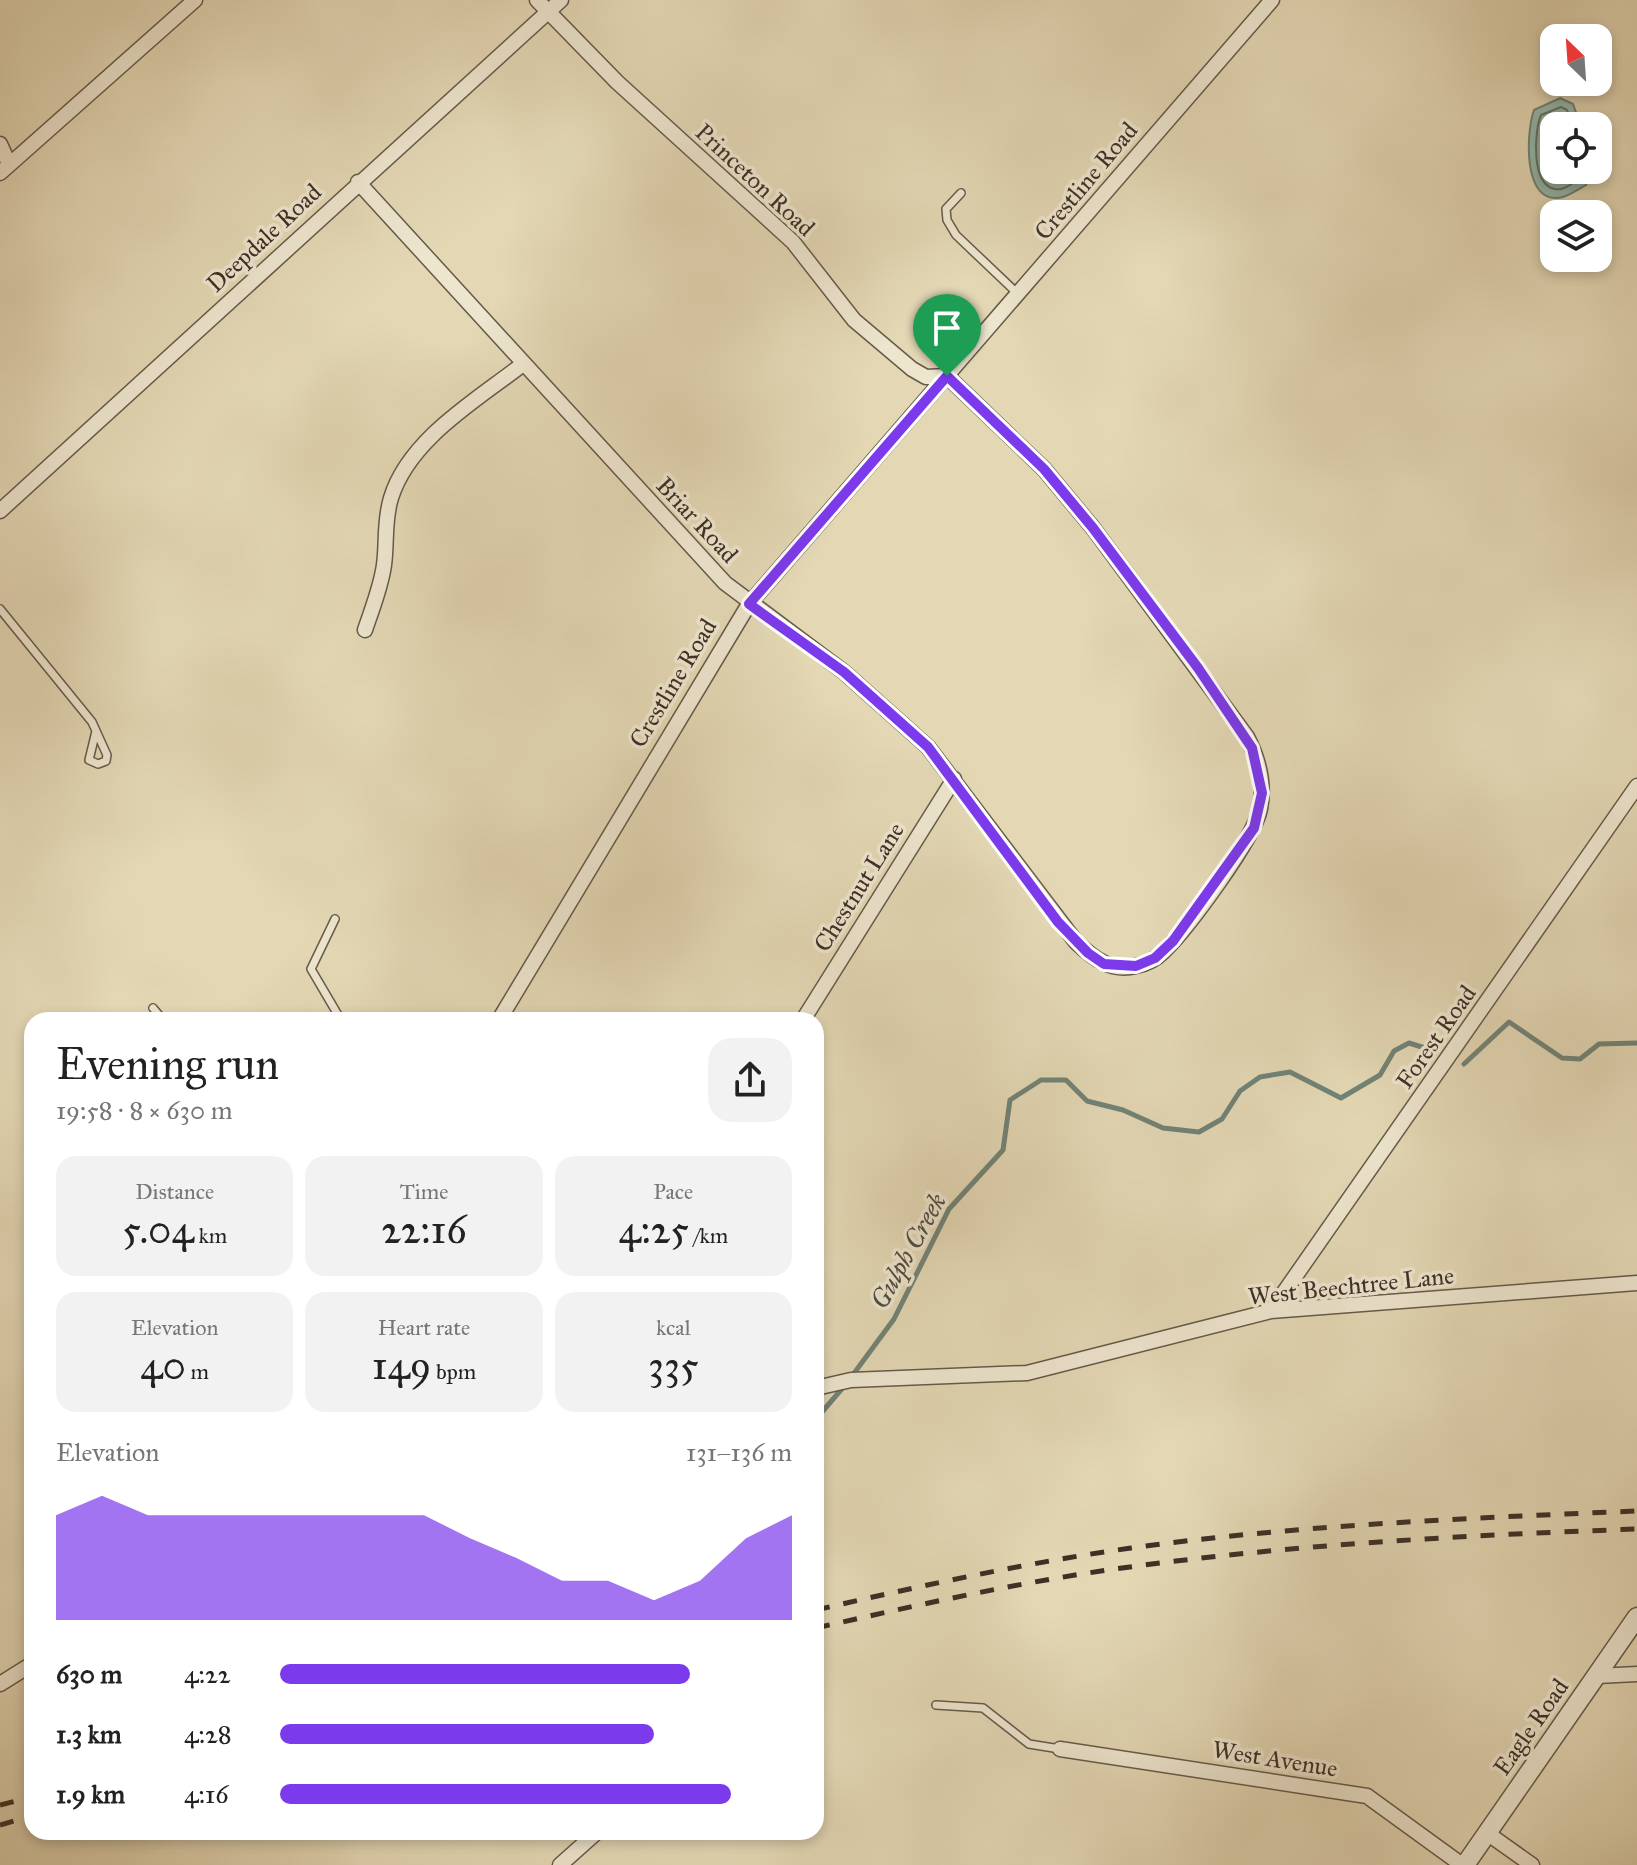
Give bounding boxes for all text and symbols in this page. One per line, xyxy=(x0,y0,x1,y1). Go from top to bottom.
north arrow xyxy=(1540,24,1612,96)
map controls xyxy=(1540,24,1612,272)
button: locate xyxy=(1540,112,1612,184)
street label: Crestline Road xyxy=(1028,116,1144,246)
street label: Princeton Road xyxy=(689,117,821,243)
street label: Deepdale Road xyxy=(200,177,328,299)
button: layers xyxy=(1540,200,1612,272)
pin xyxy=(913,294,981,376)
icon: arrive xyxy=(925,306,969,350)
street label: Briar Road xyxy=(650,471,744,569)
street label: Crestline Road xyxy=(623,613,723,753)
street label: Chestnut Lane xyxy=(807,817,911,957)
street label: Forest Road xyxy=(1389,979,1483,1095)
text: Evening run xyxy=(56,1037,279,1091)
button: share xyxy=(708,1038,792,1122)
text: 19:58 · 8 × 630 m xyxy=(56,1094,233,1126)
text: Distance xyxy=(135,1178,214,1205)
text: Time xyxy=(400,1178,448,1205)
text: Pace xyxy=(653,1178,693,1205)
water label: Gulph Creek xyxy=(863,1187,954,1315)
text: 5.04 xyxy=(122,1205,194,1254)
text: 22:16 xyxy=(381,1205,467,1254)
text: 4:25 xyxy=(618,1205,689,1254)
text: km xyxy=(194,1222,227,1249)
text: /km xyxy=(689,1222,728,1249)
street label: West Beechtree Lane xyxy=(1247,1260,1455,1312)
text: Elevation xyxy=(131,1314,218,1341)
text: Heart rate xyxy=(378,1314,470,1341)
text: kcal xyxy=(656,1314,691,1341)
text: 40 xyxy=(140,1341,186,1390)
text: 149 xyxy=(372,1341,431,1390)
text: 335 xyxy=(648,1341,699,1390)
text: m xyxy=(186,1358,209,1385)
text: bpm xyxy=(431,1358,476,1385)
text: Elevation xyxy=(56,1436,159,1468)
text: 131–136 m xyxy=(686,1436,792,1468)
text: 630 m xyxy=(56,1658,122,1690)
text: 4:22 xyxy=(184,1658,231,1690)
street label: Eagle Road xyxy=(1487,1673,1575,1781)
text: 1.3 km xyxy=(56,1718,122,1750)
text: 4:28 xyxy=(184,1718,232,1750)
street label: West Avenue xyxy=(1210,1734,1340,1784)
text: 1.9 km xyxy=(56,1778,125,1810)
text: 4:16 xyxy=(184,1778,229,1810)

